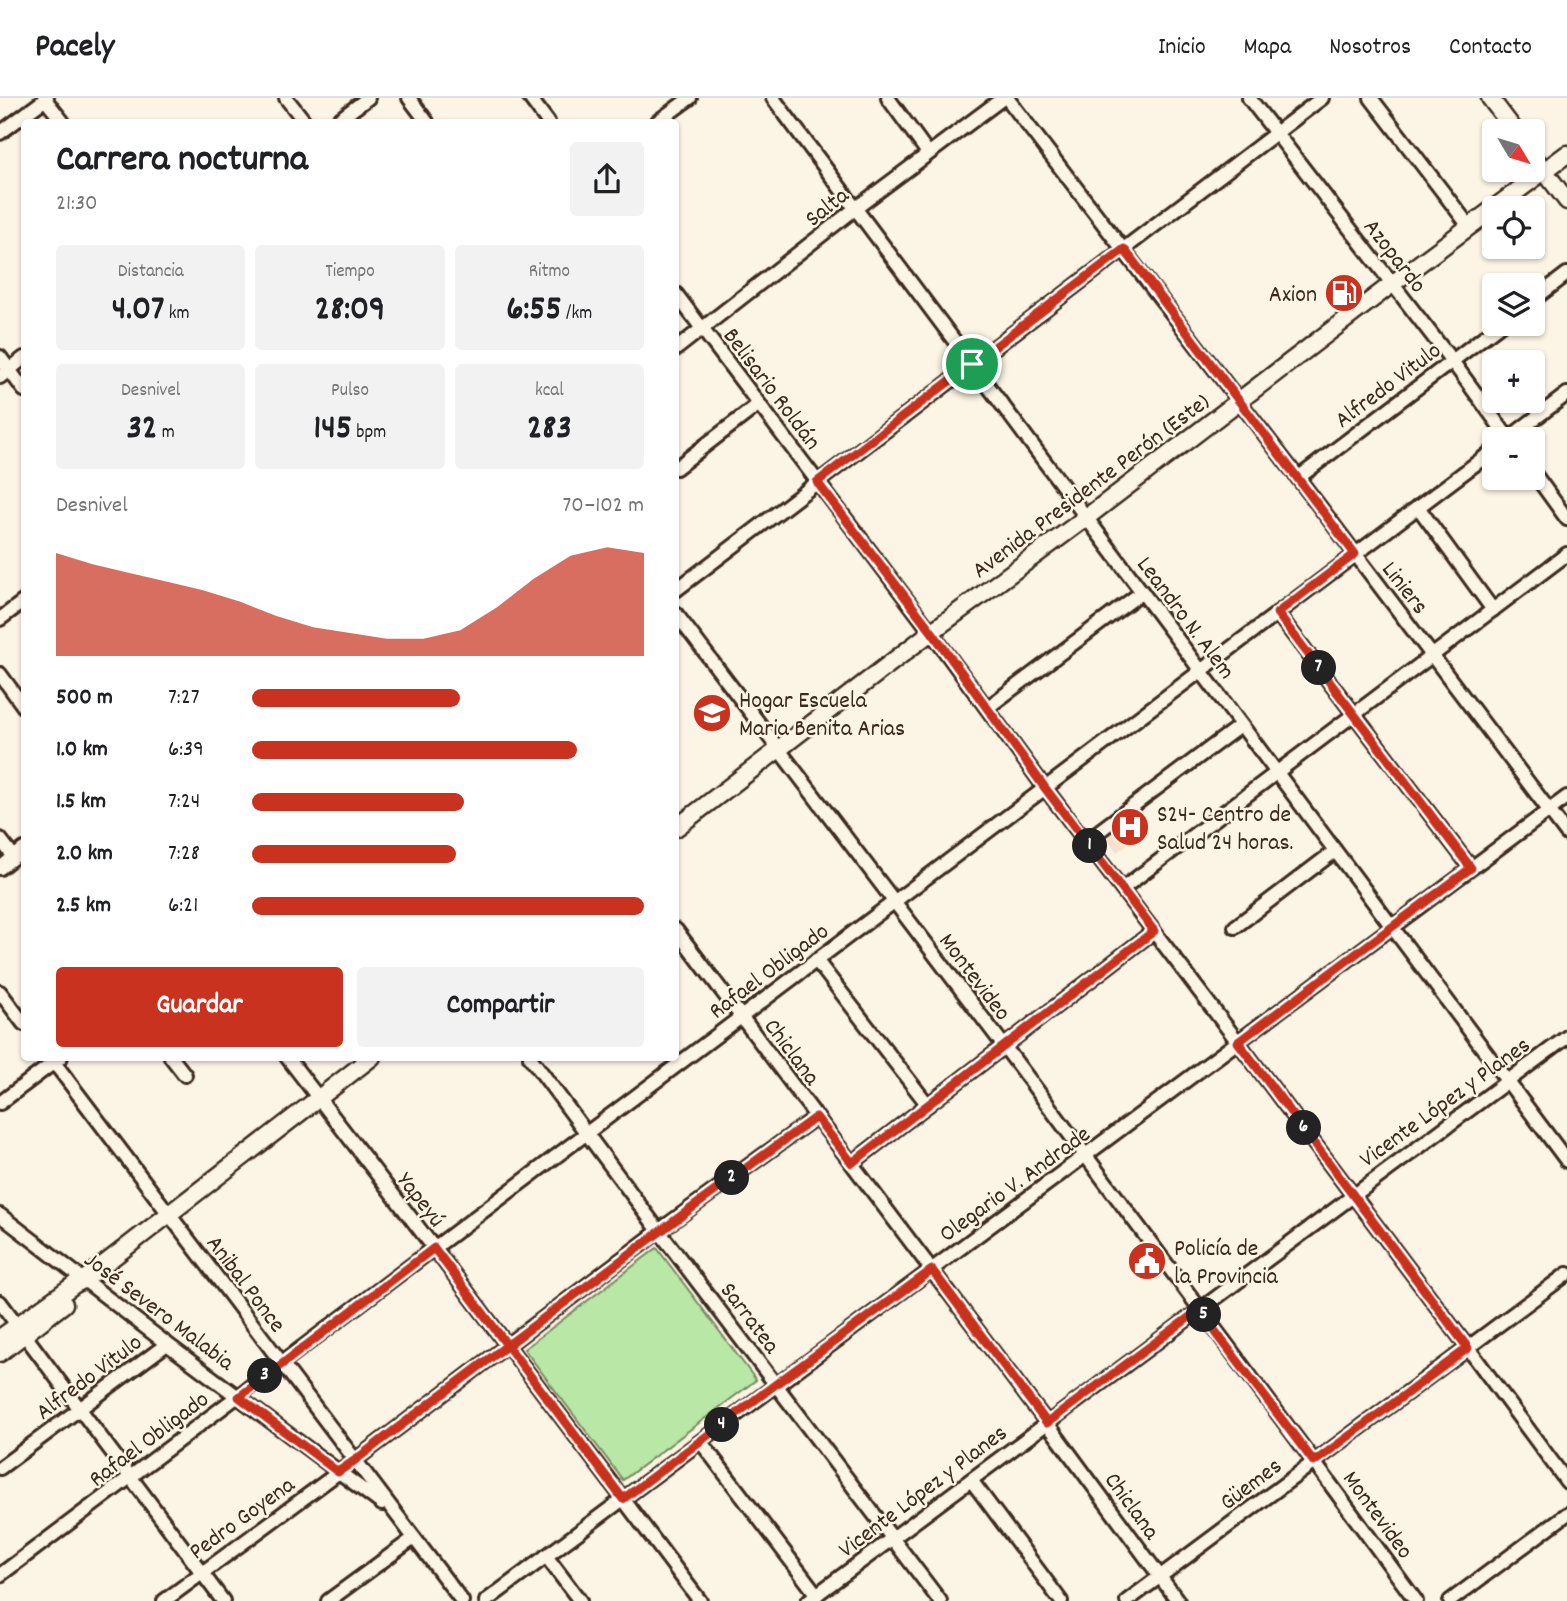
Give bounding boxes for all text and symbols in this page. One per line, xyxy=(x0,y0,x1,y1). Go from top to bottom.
text: Pacely xyxy=(35,25,114,72)
text: Inicio xyxy=(1158,31,1206,65)
text: Mapa xyxy=(1244,31,1291,65)
text: Nosotros xyxy=(1329,31,1411,65)
text: Contacto xyxy=(1449,31,1532,65)
north arrow xyxy=(1482,119,1545,182)
map controls xyxy=(1482,119,1545,490)
text: Carrera nocturna xyxy=(56,134,308,189)
button: share xyxy=(570,142,644,216)
street label: Salta xyxy=(799,180,858,236)
text: 21:30 xyxy=(56,188,98,221)
button: locate xyxy=(1482,196,1545,259)
street label: Azopardo xyxy=(1354,212,1434,301)
text: Distancia xyxy=(118,259,184,286)
text: Tiempo xyxy=(325,259,375,286)
text: Ritmo xyxy=(529,259,570,286)
fuel station icon: Axion xyxy=(1323,272,1365,314)
button: layers xyxy=(1482,273,1545,336)
place label: Axion xyxy=(1269,279,1317,313)
text: 4.07 xyxy=(112,286,164,336)
text: 28:09 xyxy=(315,286,385,336)
text: 6:55 xyxy=(506,286,562,336)
text: km xyxy=(164,301,190,328)
text: /km xyxy=(562,301,592,328)
street label: Belisario Roldán xyxy=(713,322,828,458)
pin xyxy=(942,334,1002,394)
street label: Alfredo Vitulo xyxy=(1328,335,1449,438)
icon: arrive xyxy=(953,345,991,383)
button: + xyxy=(1482,350,1545,413)
text: Desnivel xyxy=(121,378,180,405)
text: Pulso xyxy=(331,378,369,405)
text: kcal xyxy=(535,378,564,405)
street label: Avenida Presidente Perón (Este) xyxy=(966,387,1218,588)
text: 32 xyxy=(127,405,157,455)
text: 145 xyxy=(314,405,352,455)
text: 283 xyxy=(527,405,572,455)
text: m xyxy=(157,420,175,447)
text: bpm xyxy=(352,420,386,447)
button: − xyxy=(1482,427,1545,490)
text: Desnivel xyxy=(56,490,128,523)
text: 70–102 m xyxy=(563,490,644,523)
street label: Leandro N. Alem xyxy=(1127,550,1242,687)
street label: Liniers xyxy=(1372,555,1435,623)
pin: 7 xyxy=(1302,650,1336,686)
text: 7 xyxy=(1315,654,1322,681)
text: 500 m xyxy=(56,682,113,715)
text: 7:27 xyxy=(168,682,200,715)
place label: Hogar Escuela Maria Benita Arias xyxy=(739,685,905,747)
school or university icon: Hogar Escuela Maria Benita Arias xyxy=(691,692,733,734)
text: 1.0 km xyxy=(56,734,108,767)
text: 6:39 xyxy=(168,734,204,767)
text: 1.5 km xyxy=(56,786,106,819)
text: 7:24 xyxy=(168,786,200,819)
place label: S24- Centro de Salud 24 horas. xyxy=(1157,799,1294,861)
hospital icon: S24- Centro de Salud 24 horas. xyxy=(1109,806,1151,848)
pin: 1 xyxy=(1072,828,1108,864)
text: 1 xyxy=(1087,832,1092,859)
text: 2.0 km xyxy=(56,838,113,871)
text: 7:28 xyxy=(168,838,200,871)
text: 2.5 km xyxy=(56,890,111,923)
text: 6:21 xyxy=(168,890,198,923)
street label: Rafael Obligado xyxy=(703,916,837,1029)
street label: Montevideo xyxy=(929,927,1018,1029)
button: Guardar xyxy=(56,967,343,1047)
button: Compartir xyxy=(357,967,644,1047)
street label: Chiclana xyxy=(754,1012,828,1094)
street label: Vicente López y Planes xyxy=(1353,1030,1538,1177)
pin: 6 xyxy=(1286,1110,1322,1146)
text: 6 xyxy=(1299,1114,1308,1141)
street label: Olegario V. Andrade xyxy=(933,1119,1098,1252)
pin: 2 xyxy=(714,1160,750,1196)
text: 2 xyxy=(727,1164,736,1191)
street label: Yapeyú xyxy=(387,1166,452,1236)
street label: Anibal Ponce xyxy=(197,1229,293,1341)
place label: Policía de la Provincia xyxy=(1174,1233,1278,1295)
public building icon: Policía de la Provincia xyxy=(1126,1240,1168,1282)
street label: José Severo Malabia xyxy=(76,1245,241,1381)
street label: Sarratea xyxy=(710,1276,787,1362)
pin: 5 xyxy=(1186,1298,1222,1332)
text: 5 xyxy=(1199,1301,1208,1328)
street label: Alfredo Vitulo xyxy=(29,1327,150,1430)
pin: 3 xyxy=(247,1358,282,1394)
text: 3 xyxy=(260,1362,269,1389)
street label: Rafael Obligado xyxy=(83,1384,217,1497)
pin: 4 xyxy=(704,1408,740,1442)
text: 4 xyxy=(718,1411,725,1438)
street label: Vicente López y Planes xyxy=(832,1418,1015,1567)
street label: Güemes xyxy=(1214,1451,1290,1520)
street label: Montevideo xyxy=(1333,1464,1420,1567)
street label: Chiclana xyxy=(1094,1466,1167,1548)
street label: Pedro Goyena xyxy=(183,1469,303,1569)

